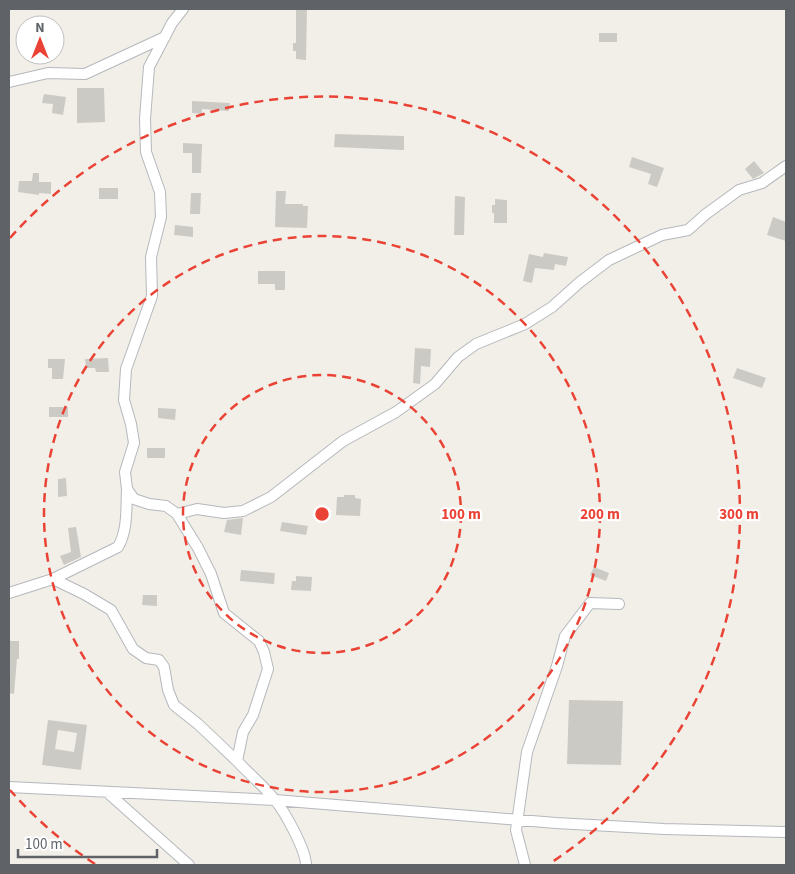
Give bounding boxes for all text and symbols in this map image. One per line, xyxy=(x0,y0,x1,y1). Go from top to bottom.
north arrow xyxy=(15,15,65,65)
text: N xyxy=(35,18,45,38)
text: 100 m xyxy=(441,504,481,525)
text: 200 m xyxy=(580,504,620,525)
text: 300 m xyxy=(719,504,759,525)
centre of rings xyxy=(313,505,331,523)
scale bar xyxy=(18,826,156,858)
text: 100 m xyxy=(25,834,63,855)

